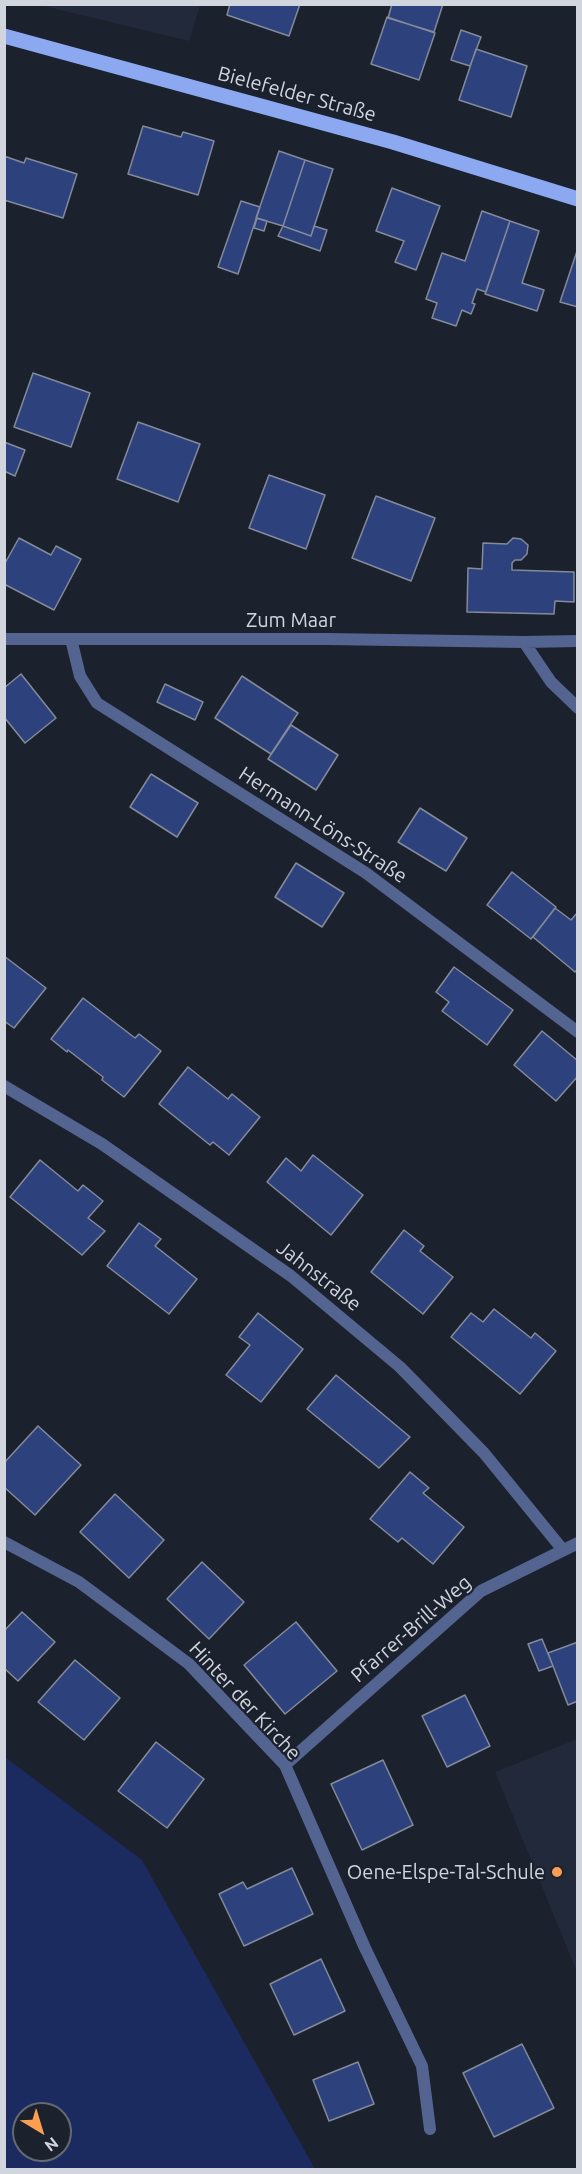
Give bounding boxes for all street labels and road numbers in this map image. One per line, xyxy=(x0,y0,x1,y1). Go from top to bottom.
street label: Bielefelder Straße xyxy=(215,61,379,127)
street label: Zum Maar xyxy=(246,608,336,632)
street label: Hermann-Löns-Straße xyxy=(234,762,412,888)
street label: Jahnstraße xyxy=(272,1236,366,1316)
street label: Pfarrer-Brill-Weg xyxy=(346,1570,476,1688)
street label: Hinter der Kirche xyxy=(184,1637,306,1765)

